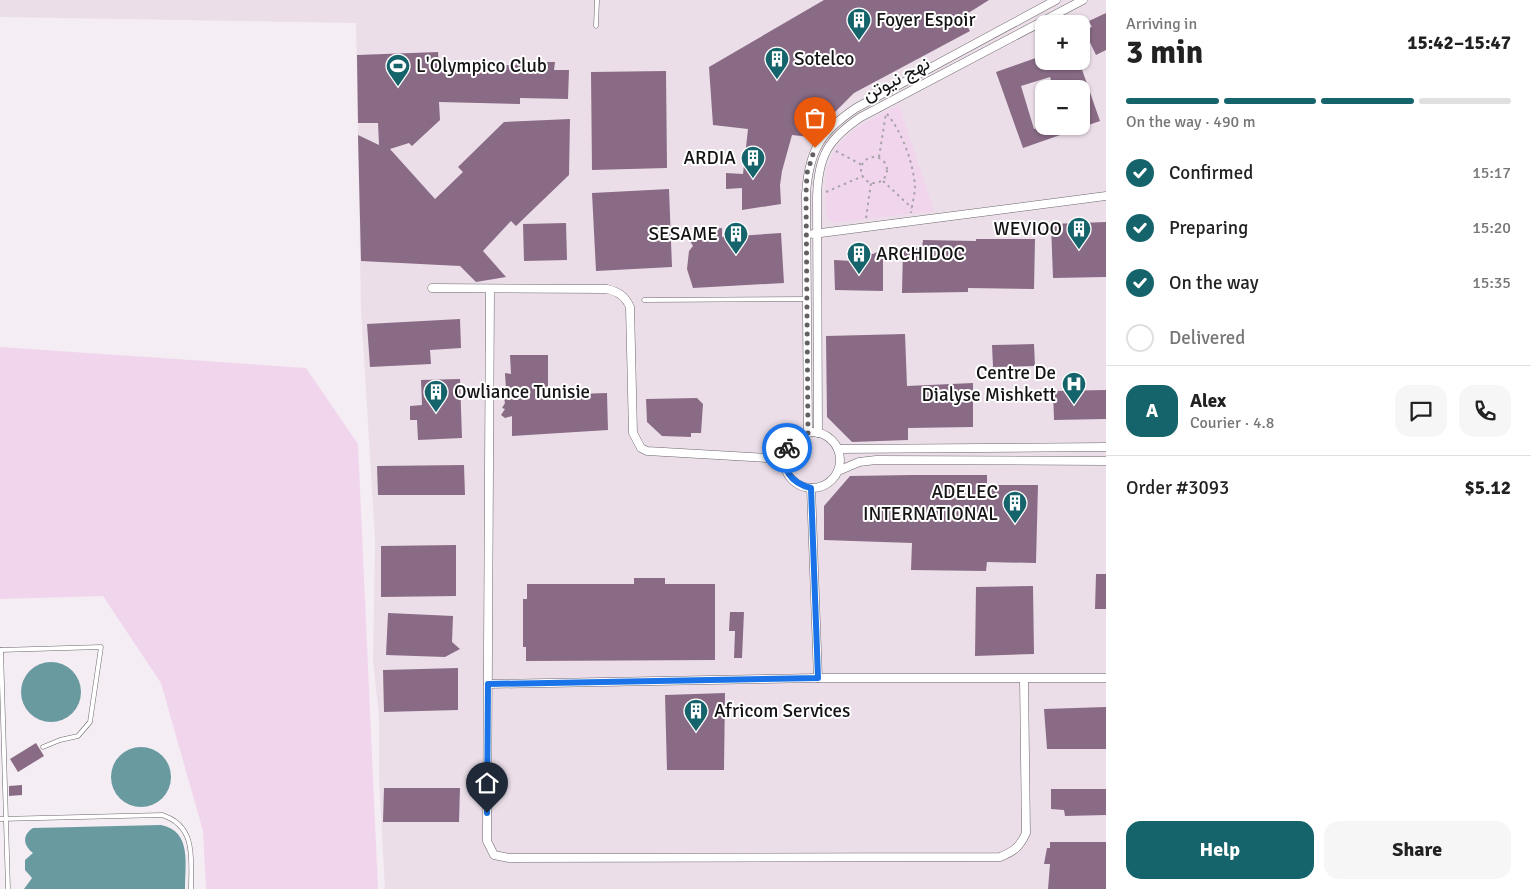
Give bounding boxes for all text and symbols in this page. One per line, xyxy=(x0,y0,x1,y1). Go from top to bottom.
building icon: Foyer Espoir xyxy=(846,7,872,41)
place label: Foyer Espoir xyxy=(876,8,975,32)
text: Arriving in xyxy=(1126,14,1197,34)
map controls xyxy=(1035,15,1090,135)
button: + xyxy=(1035,15,1090,70)
text: 15:42–15:47 xyxy=(1407,31,1511,55)
text: 3 min xyxy=(1126,33,1203,72)
building icon: Sotelco xyxy=(764,46,790,80)
place label: Sotelco xyxy=(794,47,854,71)
street label: نهج نيوتن xyxy=(858,51,935,108)
sports icon: L'Olympico Club xyxy=(385,53,411,87)
place label: L'Olympico Club xyxy=(416,54,547,78)
button: − xyxy=(1035,80,1090,135)
pin xyxy=(794,97,836,148)
icon: bag xyxy=(801,104,829,132)
text: On the way · 490 m xyxy=(1126,112,1256,132)
building icon: ARDIA xyxy=(740,145,766,179)
place label: ARDIA xyxy=(683,146,736,170)
icon: check xyxy=(1126,159,1154,187)
text: Confirmed xyxy=(1169,161,1253,185)
text: 15:17 xyxy=(1472,163,1511,183)
icon: check xyxy=(1126,214,1154,242)
building icon: WEVIOO xyxy=(1066,216,1092,250)
text: Preparing xyxy=(1169,216,1248,240)
place label: WEVIOO xyxy=(994,217,1062,241)
text: 15:20 xyxy=(1472,218,1511,238)
building icon: SESAME xyxy=(723,221,749,255)
place label: SESAME xyxy=(648,222,718,246)
building icon: ARCHIDOC xyxy=(846,241,872,275)
place label: ARCHIDOC xyxy=(876,242,965,266)
icon: check xyxy=(1126,269,1154,297)
text: On the way xyxy=(1169,271,1259,295)
text: 15:35 xyxy=(1472,273,1511,293)
text: Delivered xyxy=(1169,326,1245,350)
place label: Centre De Dialyse Mishkett xyxy=(922,361,1056,407)
hospital icon: Centre De Dialyse Mishkett xyxy=(1061,371,1087,405)
building icon: Owliance Tunisie xyxy=(423,379,449,413)
place label: Owliance Tunisie xyxy=(454,380,590,404)
button: chat xyxy=(1395,385,1447,437)
button: phone xyxy=(1459,385,1511,437)
text: Alex xyxy=(1190,389,1226,413)
text: A xyxy=(1146,399,1158,423)
text: Courier · 4.8 xyxy=(1190,413,1274,433)
courier xyxy=(762,423,812,473)
icon: bike xyxy=(773,434,801,462)
text: Order #3093 xyxy=(1126,476,1229,500)
text: $5.12 xyxy=(1465,476,1511,500)
place label: ADELEC INTERNATIONAL xyxy=(863,480,998,526)
building icon: ADELEC INTERNATIONAL xyxy=(1002,490,1028,524)
building icon: Africom Services xyxy=(683,698,709,732)
place label: Africom Services xyxy=(714,699,850,723)
pin xyxy=(466,762,508,813)
icon: home xyxy=(473,769,501,797)
button: Help xyxy=(1126,821,1314,879)
button: Share xyxy=(1324,821,1511,879)

